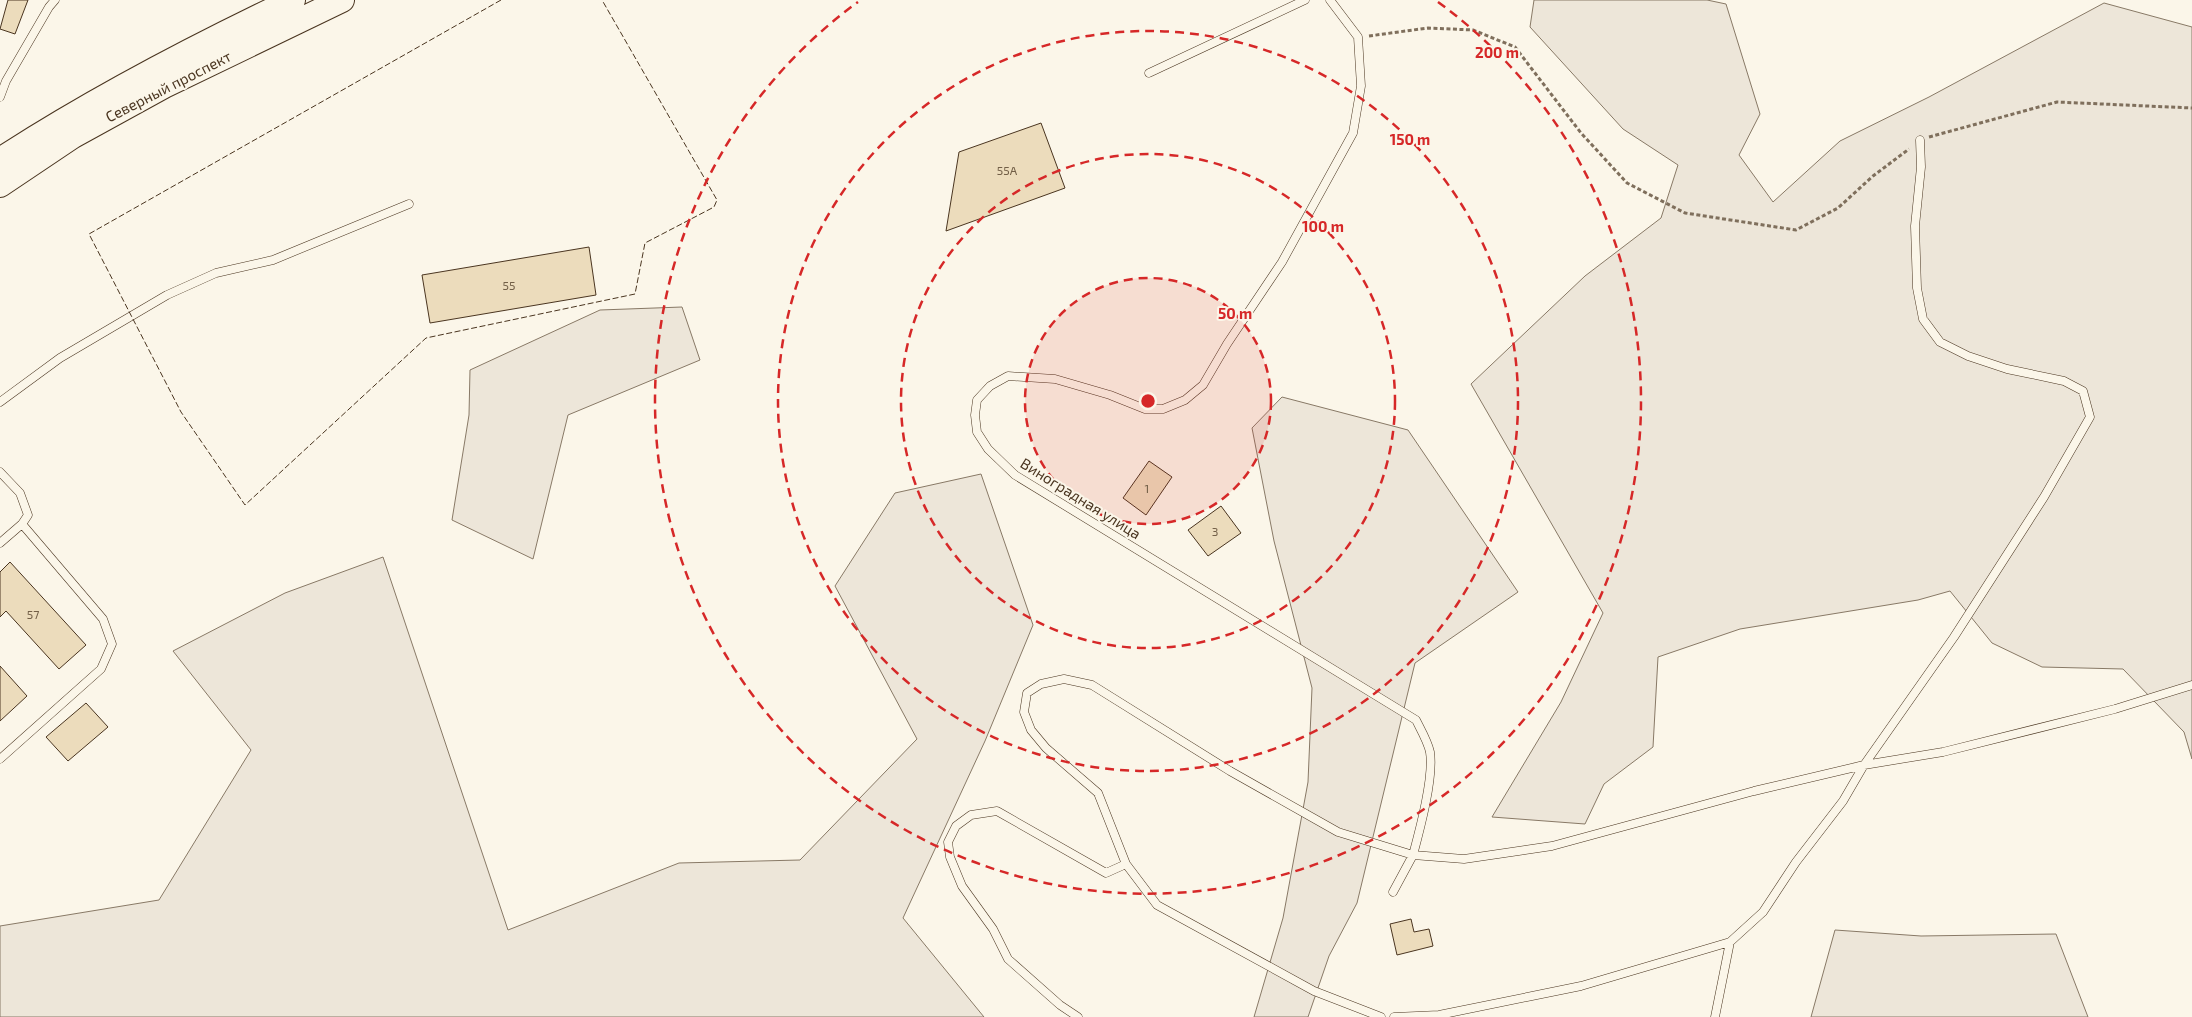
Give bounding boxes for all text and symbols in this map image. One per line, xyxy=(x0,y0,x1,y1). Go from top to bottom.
text: 200 m xyxy=(1475,43,1519,61)
street label: Северный проспект xyxy=(102,46,234,126)
text: 150 m xyxy=(1390,130,1430,148)
house number: 55А xyxy=(997,163,1018,177)
text: 100 m xyxy=(1302,217,1344,235)
house number: 55 xyxy=(503,278,515,292)
text: 50 m xyxy=(1218,304,1252,322)
centre of rings xyxy=(1139,392,1157,410)
street label: Виноградная улица xyxy=(1017,454,1145,543)
house number: 1 xyxy=(1145,481,1149,495)
house number: 3 xyxy=(1212,524,1218,538)
house number: 57 xyxy=(27,607,39,621)

